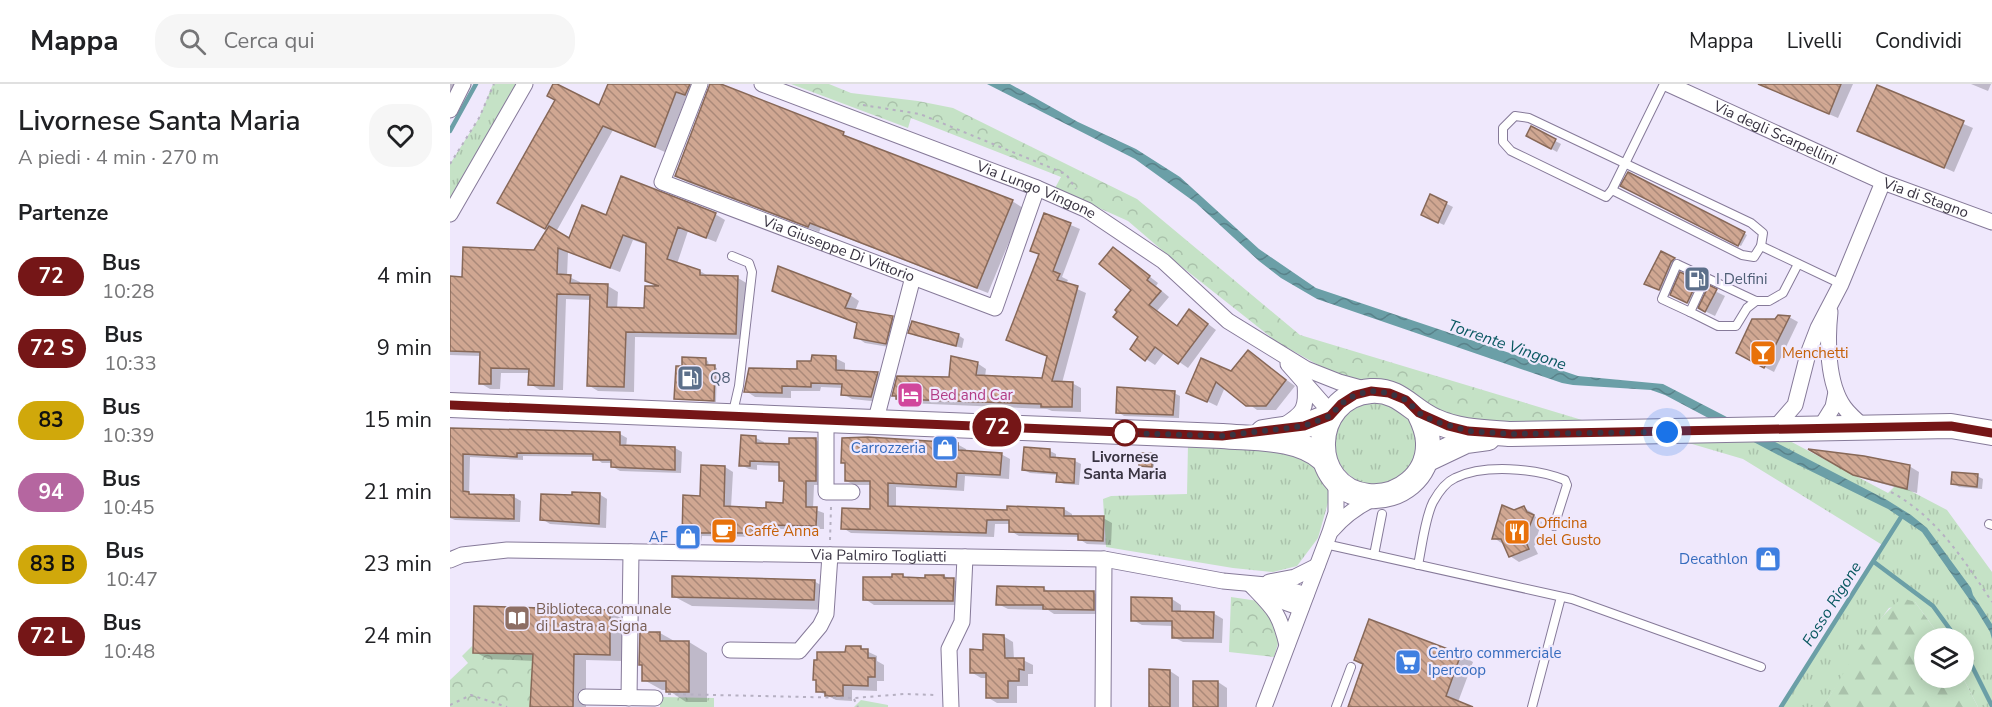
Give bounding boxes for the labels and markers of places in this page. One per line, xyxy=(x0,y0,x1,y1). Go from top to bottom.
fuel station icon: I Delfini xyxy=(1682,264,1712,294)
place label: I Delfini xyxy=(1716,269,1768,289)
bar icon: Menchetti xyxy=(1748,338,1778,368)
place label: Menchetti xyxy=(1782,343,1849,363)
fuel station icon: Q8 xyxy=(675,363,705,393)
place label: Q8 xyxy=(710,368,731,388)
hotel icon: Bed and Car xyxy=(895,380,925,410)
place label: Bed and Car xyxy=(930,385,1014,405)
marker: Livornese Santa Maria xyxy=(1112,420,1138,446)
shop icon: Carrozzeria xyxy=(930,433,960,463)
place label: Carrozzeria xyxy=(851,438,926,458)
place label: Livornese Santa Maria xyxy=(1083,447,1167,484)
place label: Officina del Gusto xyxy=(1536,513,1601,550)
cafe icon: Caffè Anna xyxy=(709,516,739,546)
restaurant icon: Officina del Gusto xyxy=(1502,517,1532,547)
place label: Caffè Anna xyxy=(744,521,819,541)
shop icon: AF xyxy=(673,522,703,552)
place label: AF xyxy=(649,527,668,547)
shop icon: Decathlon xyxy=(1753,544,1783,574)
place label: Decathlon xyxy=(1679,549,1748,569)
place label: Biblioteca comunale di Lastra a Signa xyxy=(536,599,672,636)
library icon: Biblioteca comunale di Lastra a Signa xyxy=(502,603,532,633)
place label: Centro commerciale Ipercoop xyxy=(1428,643,1562,680)
supermarket icon: Centro commerciale Ipercoop xyxy=(1393,647,1423,677)

